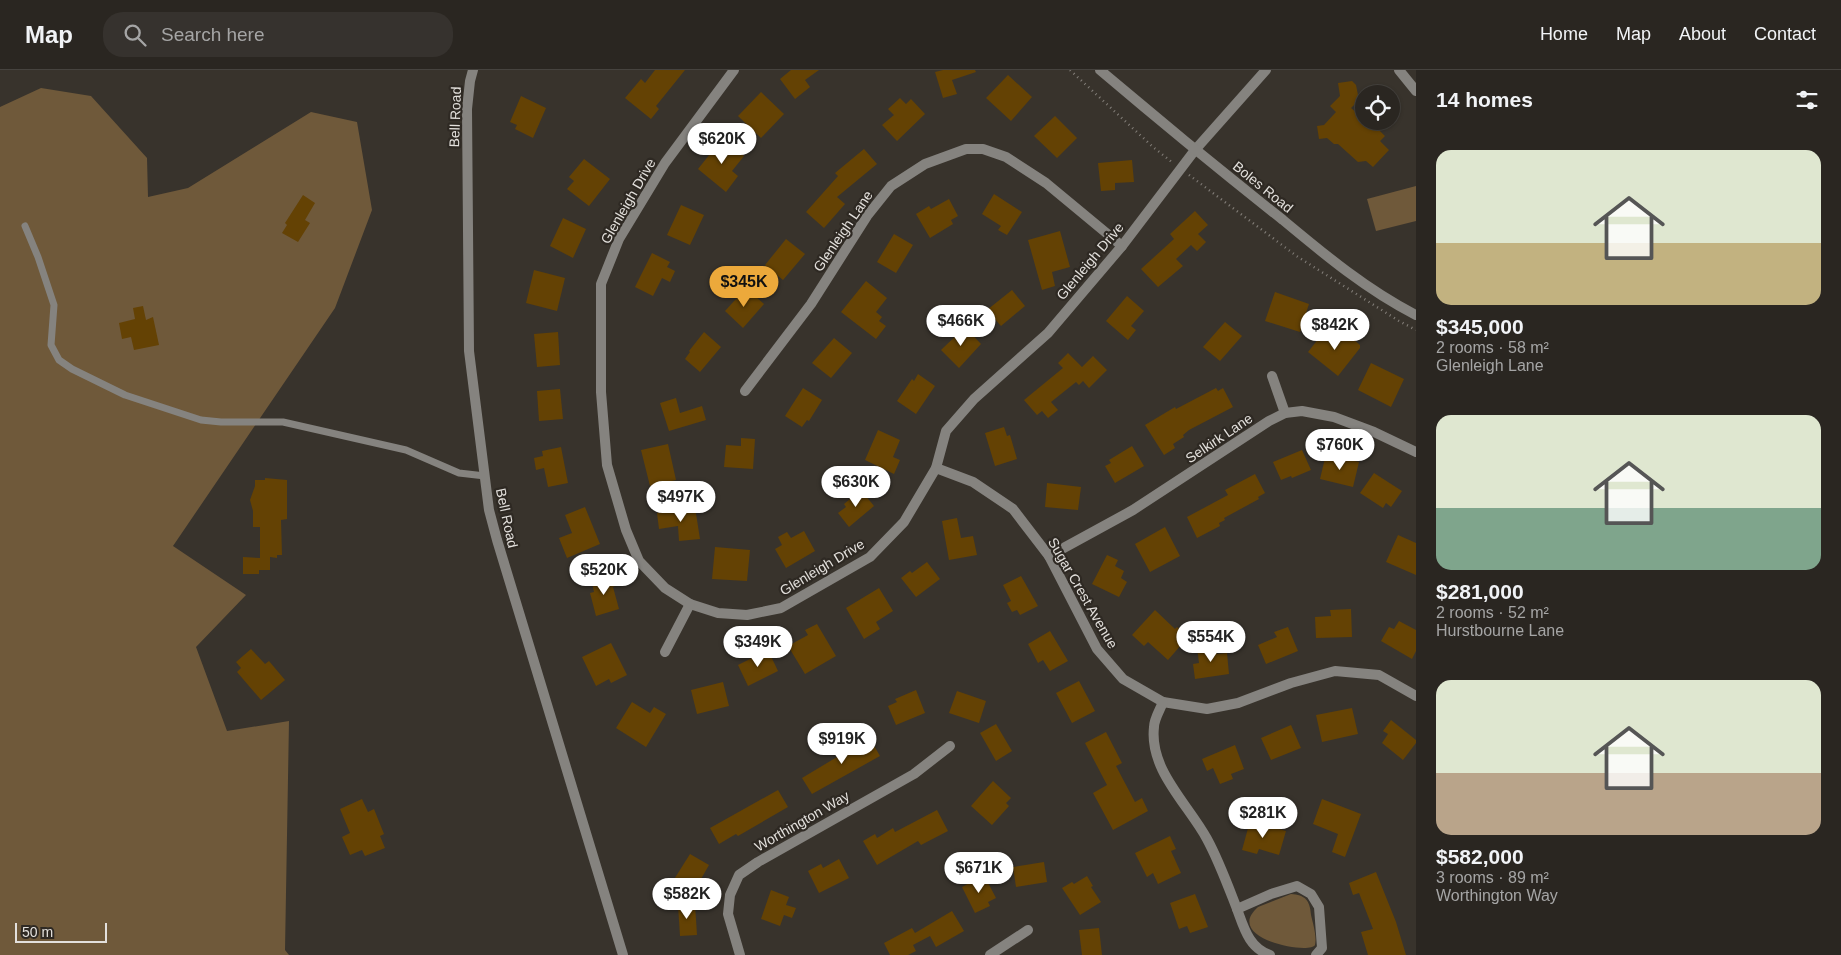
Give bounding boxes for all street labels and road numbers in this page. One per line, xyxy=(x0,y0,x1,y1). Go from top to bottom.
street label: Bell Road xyxy=(446,86,464,148)
street label: Glenleigh Drive xyxy=(597,155,659,246)
street label: Boles Road xyxy=(1230,158,1296,216)
street label: Glenleigh Lane xyxy=(810,187,876,275)
street label: Glenleigh Drive xyxy=(1053,219,1127,303)
street label: Selkirk Lane xyxy=(1183,410,1256,466)
street label: Bell Road xyxy=(493,487,521,549)
street label: Glenleigh Drive xyxy=(777,535,867,599)
street label: Sugar Crest Avenue xyxy=(1045,535,1121,651)
street label: Worthington Way xyxy=(752,787,852,855)

